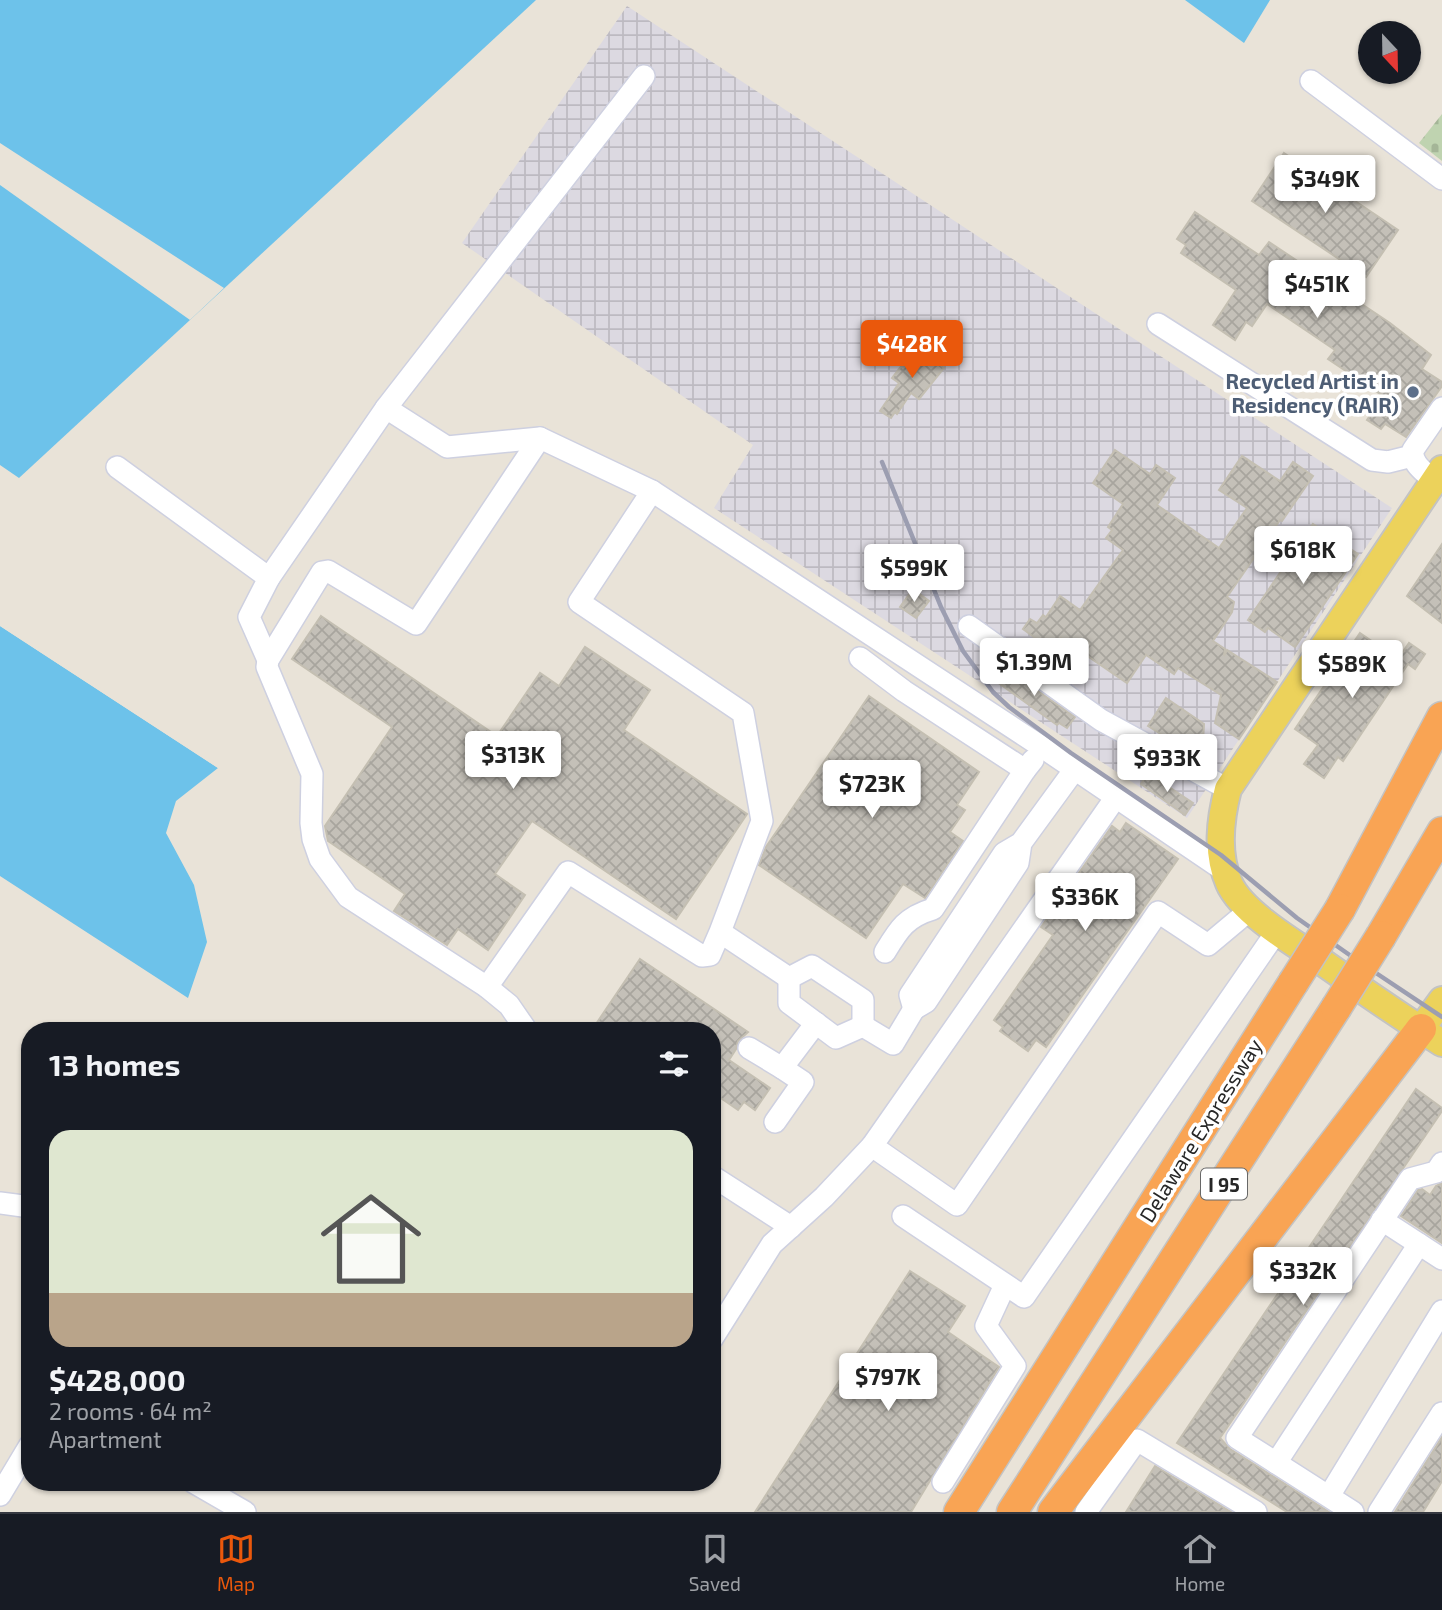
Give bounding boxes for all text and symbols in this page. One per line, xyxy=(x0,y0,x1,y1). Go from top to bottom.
north arrow xyxy=(1358,21,1421,84)
map controls xyxy=(1358,21,1421,84)
pin: $349K xyxy=(1276,156,1374,215)
text: $349K xyxy=(1290,164,1360,192)
pin: $451K xyxy=(1268,260,1366,320)
text: $451K xyxy=(1284,269,1350,297)
pin: $428K xyxy=(863,320,961,380)
text: $428K xyxy=(877,329,947,357)
place label: Recycled Artist in Residency (RAIR) xyxy=(1225,368,1399,418)
marker: Recycled Artist in Residency (RAIR) xyxy=(1405,384,1421,400)
pin: $618K xyxy=(1254,526,1352,586)
text: $618K xyxy=(1270,535,1336,563)
pin: $599K xyxy=(865,544,963,604)
text: $599K xyxy=(880,553,948,581)
pin: $1.39M xyxy=(977,638,1091,698)
pin: $589K xyxy=(1303,640,1401,700)
text: $1.39M xyxy=(996,647,1072,675)
text: $589K xyxy=(1318,649,1386,677)
pin: $313K xyxy=(464,732,562,791)
pin: $933K xyxy=(1118,734,1216,794)
text: $313K xyxy=(481,740,545,768)
text: $933K xyxy=(1133,743,1201,771)
pin: $723K xyxy=(823,760,921,820)
text: $723K xyxy=(839,769,905,797)
pin: $336K xyxy=(1036,874,1134,933)
text: $336K xyxy=(1051,882,1119,910)
street label: Delaware Expressway xyxy=(1133,1034,1267,1226)
icon: filters xyxy=(655,1045,693,1083)
text: 13 homes xyxy=(49,1046,180,1082)
road number: I 95 xyxy=(1201,1168,1247,1200)
icon: home xyxy=(308,1176,434,1302)
pin: $332K xyxy=(1254,1248,1352,1307)
text: $332K xyxy=(1269,1256,1337,1284)
pin: $797K xyxy=(839,1354,937,1413)
text: $428,000 xyxy=(49,1361,186,1397)
text: $797K xyxy=(855,1362,921,1390)
text: 2 rooms · 64 m² xyxy=(49,1397,212,1425)
text: Apartment xyxy=(49,1425,162,1453)
tab: Map xyxy=(217,1530,255,1595)
tab: Saved xyxy=(689,1530,741,1595)
tab: Home xyxy=(1175,1530,1225,1595)

